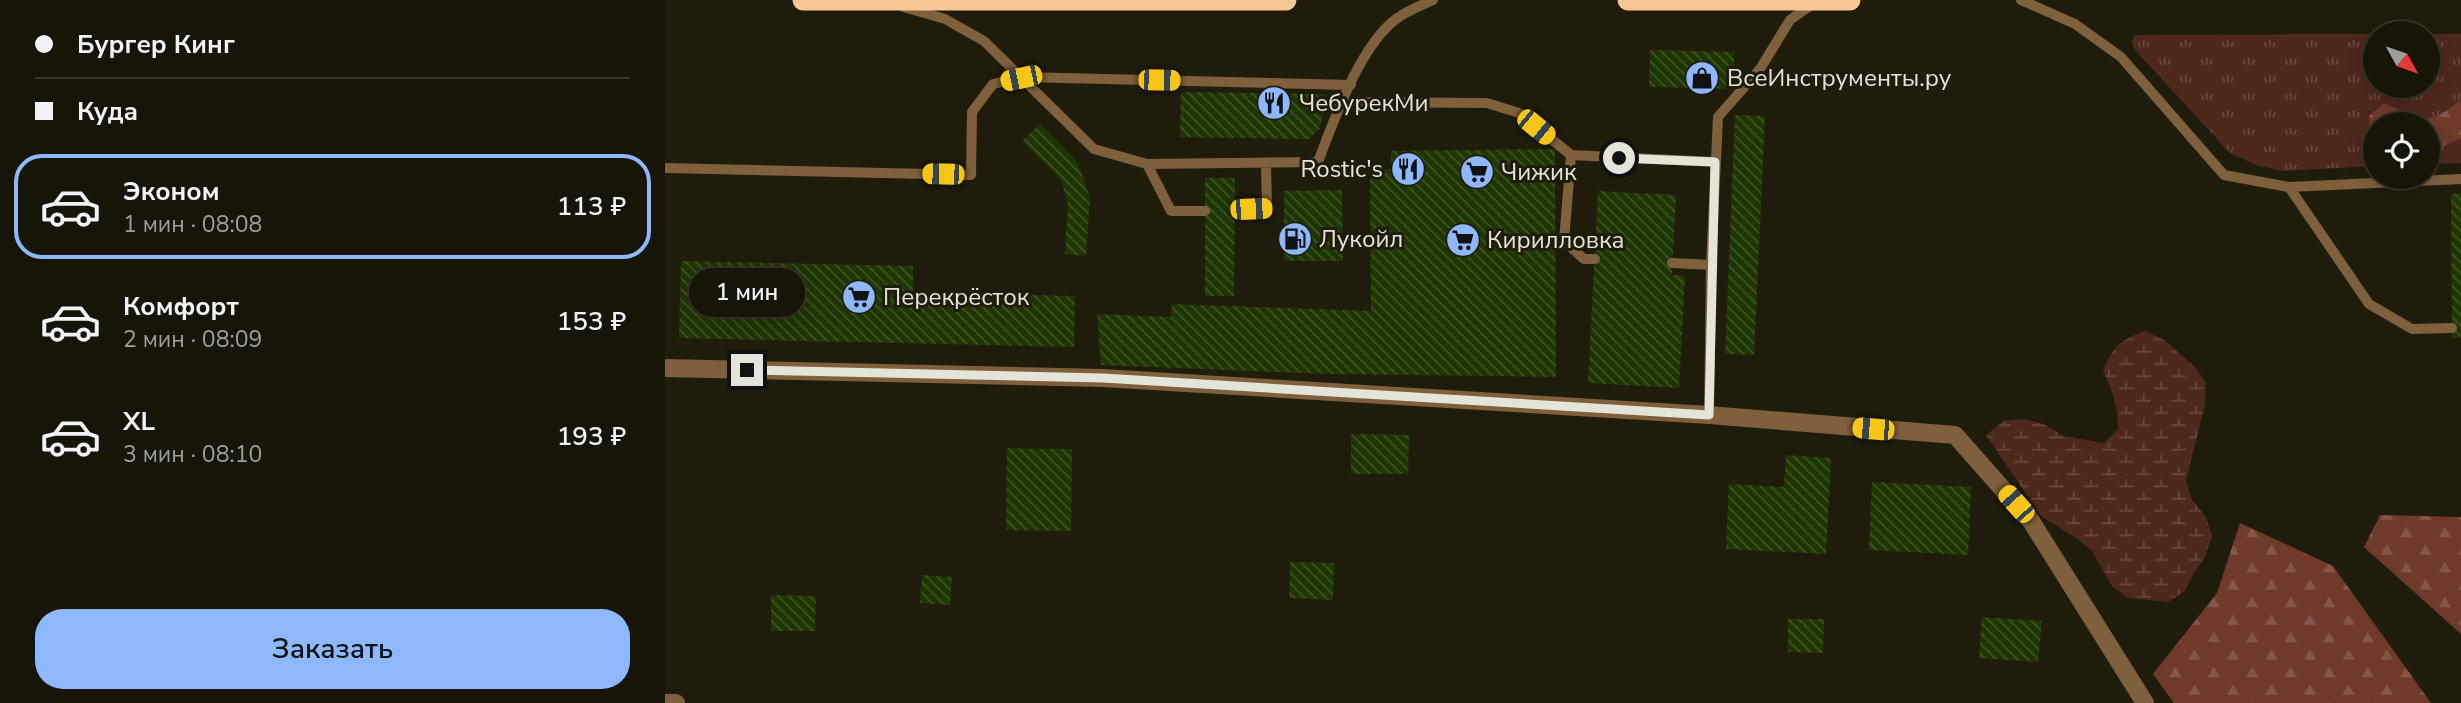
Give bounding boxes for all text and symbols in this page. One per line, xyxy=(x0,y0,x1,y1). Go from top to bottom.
north arrow xyxy=(2363,21,2439,98)
map controls xyxy=(2363,21,2440,189)
text: Бургер Кинг xyxy=(77,27,235,62)
shop icon: ВсеИнструменты.ру xyxy=(1683,59,1721,97)
place label: ВсеИнструменты.ру xyxy=(1727,62,1952,94)
car xyxy=(999,63,1044,93)
car xyxy=(1138,69,1181,91)
restaurant icon: ЧебурекМи xyxy=(1255,84,1293,122)
place label: ЧебурекМи xyxy=(1299,87,1429,119)
text: Куда xyxy=(77,94,138,129)
car xyxy=(1514,106,1559,148)
button: locate xyxy=(2363,112,2440,189)
route start xyxy=(1603,142,1635,174)
restaurant icon: Rostic's xyxy=(1389,150,1427,188)
place label: Rostic's xyxy=(1301,153,1383,185)
supermarket icon: Чижик xyxy=(1458,153,1496,191)
place label: Чижик xyxy=(1501,156,1577,188)
car xyxy=(922,163,965,185)
text: Эконом xyxy=(123,174,220,209)
icon: car xyxy=(39,175,102,238)
text: 113 ₽ xyxy=(557,189,626,224)
car xyxy=(1230,198,1273,220)
text: 1 мин · 08:08 xyxy=(123,209,262,240)
fuel station icon: Лукойл xyxy=(1276,220,1314,258)
supermarket icon: Кирилловка xyxy=(1444,221,1482,259)
place label: Лукойл xyxy=(1319,223,1403,255)
place label: Кирилловка xyxy=(1487,224,1624,256)
callout: 1 мин xyxy=(689,268,805,318)
text: 1 мин xyxy=(716,277,778,308)
supermarket icon: Перекрёсток xyxy=(840,278,878,316)
place label: Перекрёсток xyxy=(883,281,1030,313)
text: Комфорт xyxy=(123,289,239,324)
icon: car xyxy=(39,290,102,353)
text: 153 ₽ xyxy=(557,304,626,339)
text: 2 мин · 08:09 xyxy=(123,324,262,355)
route end xyxy=(731,354,763,386)
text: XL xyxy=(123,404,155,439)
icon: car xyxy=(39,405,102,468)
car xyxy=(1852,417,1895,441)
text: 193 ₽ xyxy=(557,419,626,454)
text: 3 мин · 08:10 xyxy=(123,439,262,470)
car xyxy=(1995,481,2038,527)
button: Заказать xyxy=(35,609,630,689)

